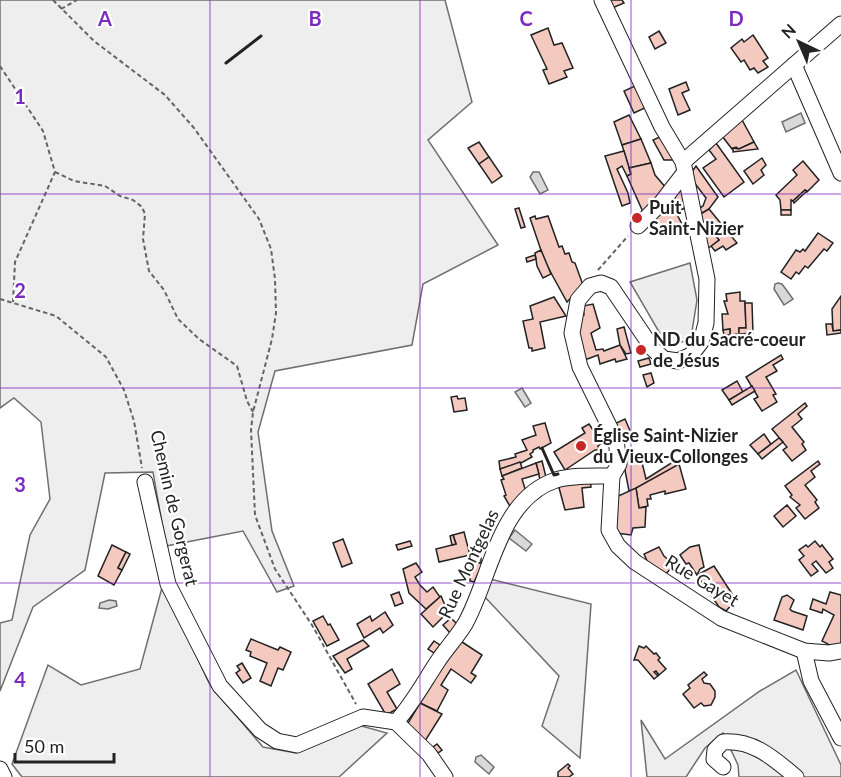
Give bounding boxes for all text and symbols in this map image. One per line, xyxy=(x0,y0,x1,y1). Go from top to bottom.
text: A xyxy=(97,6,112,30)
text: B xyxy=(308,6,322,30)
text: C xyxy=(519,6,533,30)
text: D xyxy=(728,6,744,30)
north arrow xyxy=(769,12,829,72)
text: N xyxy=(777,20,799,42)
text: 1 xyxy=(14,84,26,108)
place label: Puit Saint-Nizier xyxy=(649,196,744,239)
marker: Puit Saint-Nizier xyxy=(630,211,644,225)
text: 2 xyxy=(14,278,26,302)
place label: ND du Sacré-coeur de Jésus xyxy=(653,328,806,371)
marker: ND du Sacré-coeur de Jésus xyxy=(634,343,648,357)
place label: Église Saint-Nizier du Vieux-Collonges xyxy=(593,424,748,467)
street label: Chemin de Gorgerat xyxy=(146,428,204,589)
marker: Église Saint-Nizier du Vieux-Collonges xyxy=(574,439,588,453)
text: 3 xyxy=(14,472,26,496)
street label: Rue Montgelas xyxy=(433,505,503,622)
street label: Rue Gayet xyxy=(662,550,744,611)
text: 4 xyxy=(14,667,26,691)
scale bar xyxy=(15,726,114,764)
text: 50 m xyxy=(24,735,64,757)

